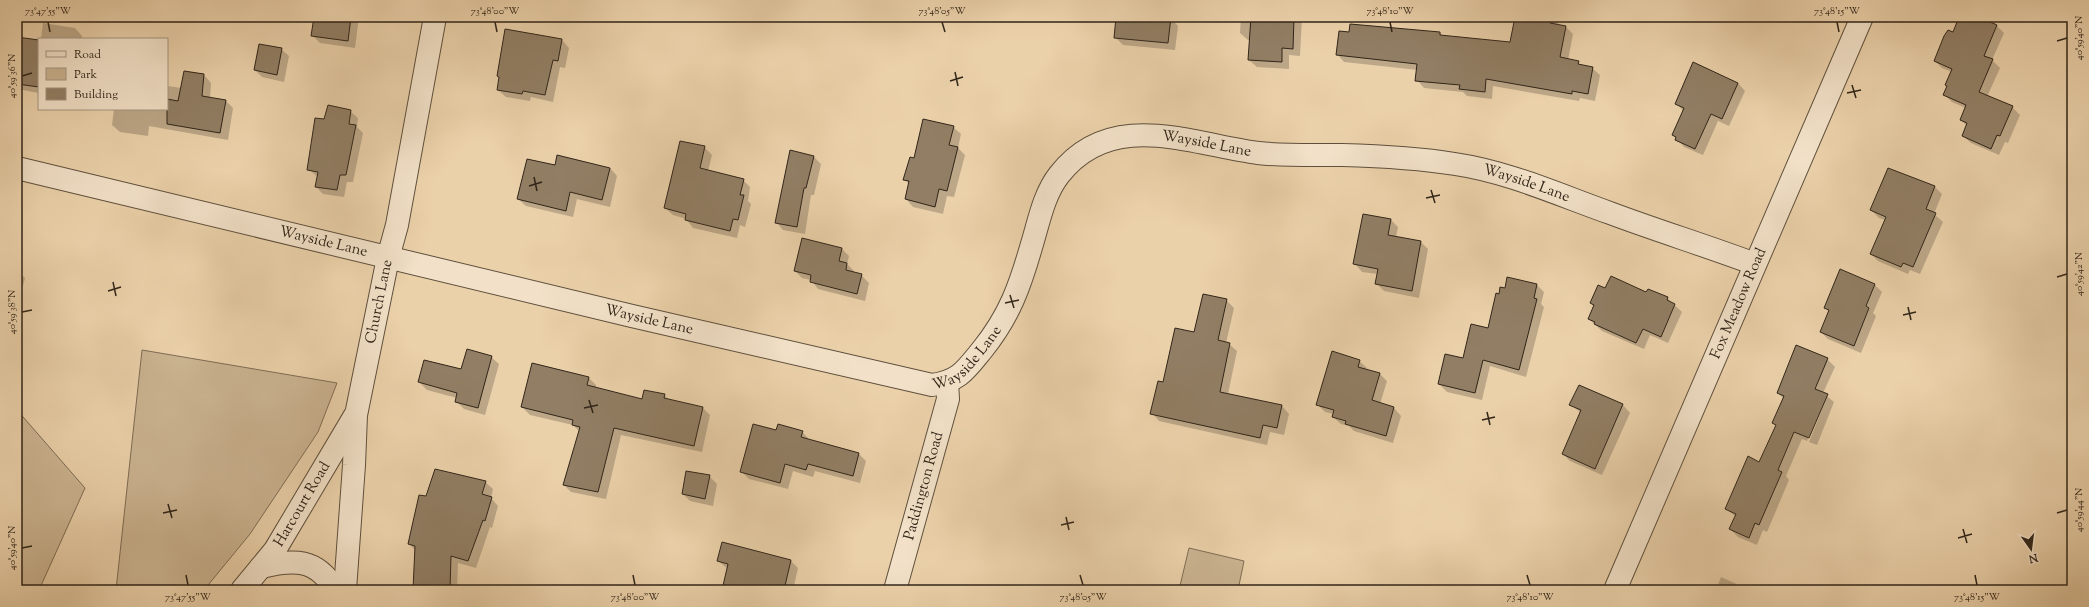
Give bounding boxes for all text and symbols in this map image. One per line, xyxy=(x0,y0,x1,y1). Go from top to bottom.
text: 73°47'55"W xyxy=(25,4,71,19)
text: 73°48'00"W xyxy=(471,4,519,19)
text: 73°48'05"W xyxy=(918,4,966,19)
text: 73°48'10"W xyxy=(1366,4,1414,19)
text: 73°48'15"W xyxy=(1814,4,1860,19)
text: 40°59'40"N xyxy=(2072,16,2087,60)
legend xyxy=(38,38,168,110)
text: Road xyxy=(74,46,101,64)
text: 40°59'36"N xyxy=(5,54,20,98)
text: Park xyxy=(74,66,97,84)
text: Building xyxy=(74,86,118,104)
street label: Wayside Lane xyxy=(1161,126,1253,162)
street label: Wayside Lane xyxy=(1481,159,1573,208)
street label: Wayside Lane xyxy=(277,221,370,262)
street label: Fox Meadow Road xyxy=(1705,244,1772,362)
text: 40°59'42"N xyxy=(2072,252,2087,296)
street label: Church Lane xyxy=(360,258,398,346)
text: 40°59'38"N xyxy=(5,290,20,334)
street label: Wayside Lane xyxy=(603,299,695,340)
street label: Wayside Lane xyxy=(930,322,1007,395)
street label: Paddington Road xyxy=(899,429,949,542)
street label: Harcourt Road xyxy=(269,457,336,551)
text: 40°59'44"N xyxy=(2072,488,2087,532)
text: 40°59'40"N xyxy=(5,526,20,570)
north arrow xyxy=(2011,529,2051,569)
text: N xyxy=(2027,549,2040,567)
text: 73°47'55"W xyxy=(165,590,211,605)
text: 73°48'00"W xyxy=(611,590,659,605)
text: 73°48'05"W xyxy=(1059,590,1107,605)
text: 73°48'10"W xyxy=(1506,590,1554,605)
text: 73°48'15"W xyxy=(1954,590,2000,605)

